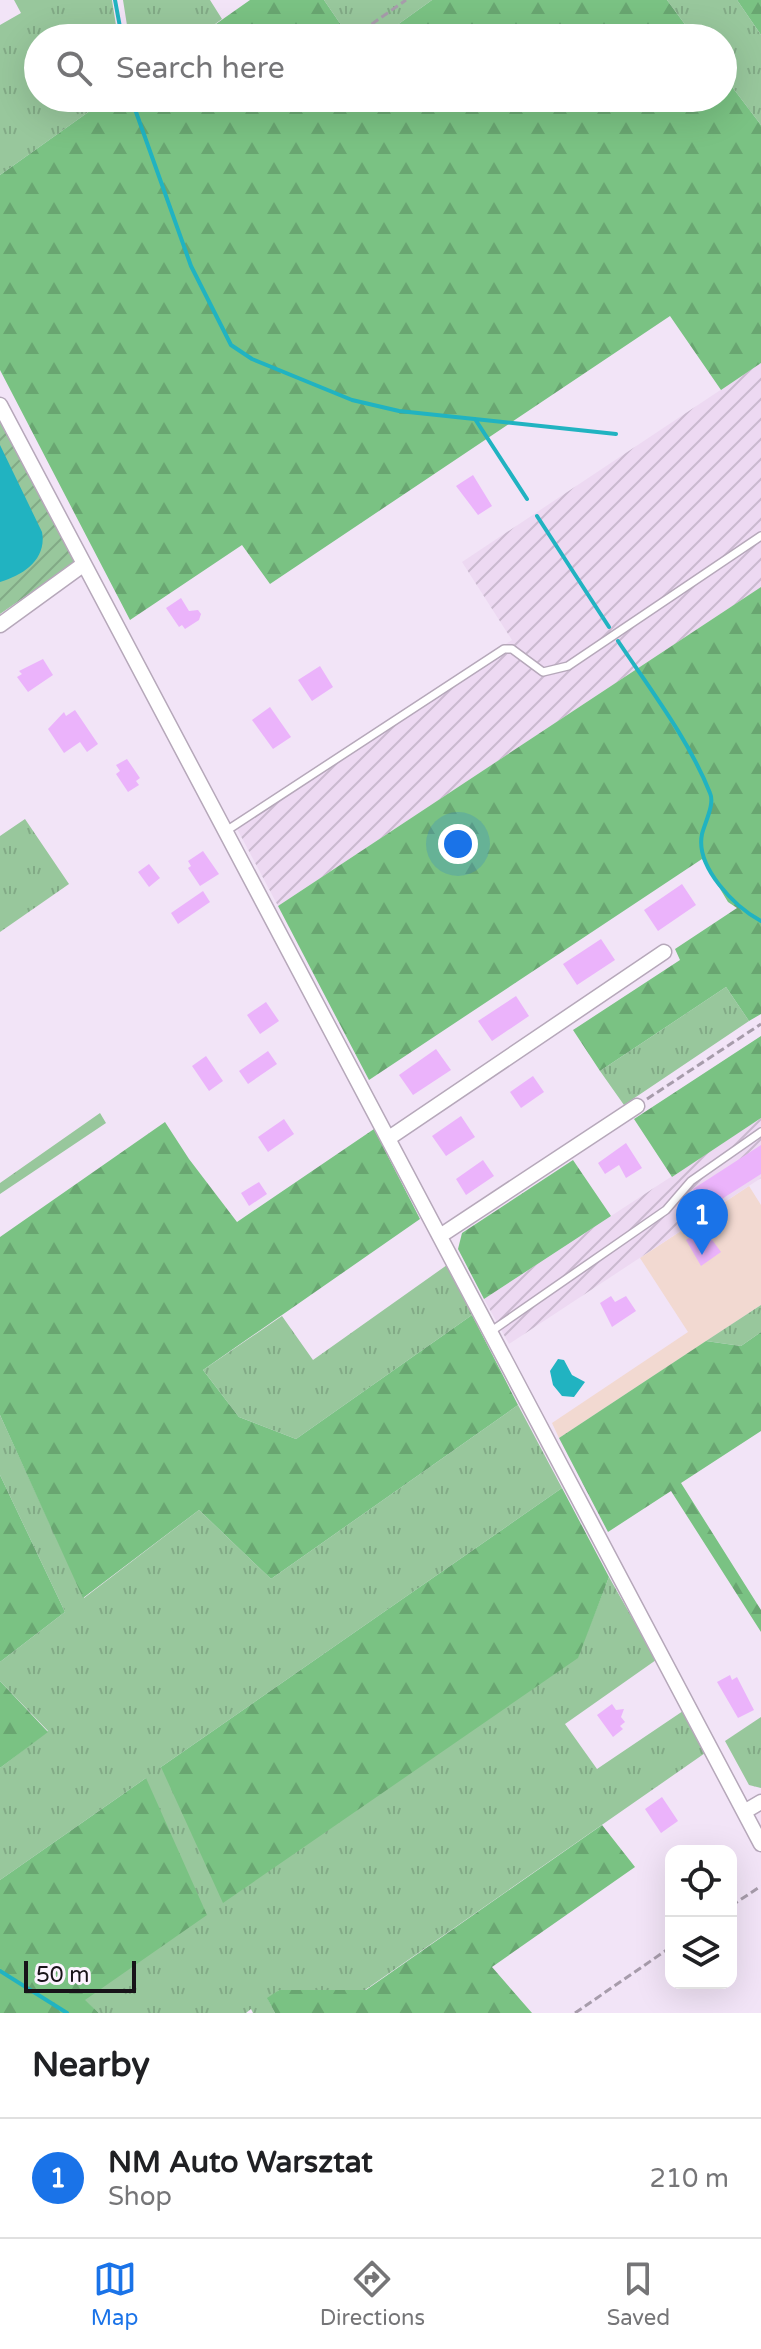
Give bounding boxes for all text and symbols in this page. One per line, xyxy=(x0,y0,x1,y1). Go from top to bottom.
search box xyxy=(24,24,737,112)
icon: search xyxy=(52,46,96,90)
text: Search here xyxy=(116,50,285,87)
your location xyxy=(438,824,478,864)
pin: 1 xyxy=(676,1189,728,1255)
map controls xyxy=(665,1845,737,1989)
button: locate xyxy=(665,1845,737,1917)
button: layers xyxy=(665,1917,737,1989)
scale bar xyxy=(24,1957,136,1993)
text: 50 m xyxy=(36,1962,90,1988)
text: Nearby xyxy=(32,2045,150,2086)
text: NM Auto Warsztat xyxy=(108,2144,373,2181)
text: 1 xyxy=(50,2163,66,2194)
text: 210 m xyxy=(649,2163,729,2194)
text: Shop xyxy=(108,2181,172,2212)
tab: Map xyxy=(91,2257,138,2331)
tab: Directions xyxy=(320,2257,425,2331)
tab: Saved xyxy=(607,2257,670,2331)

